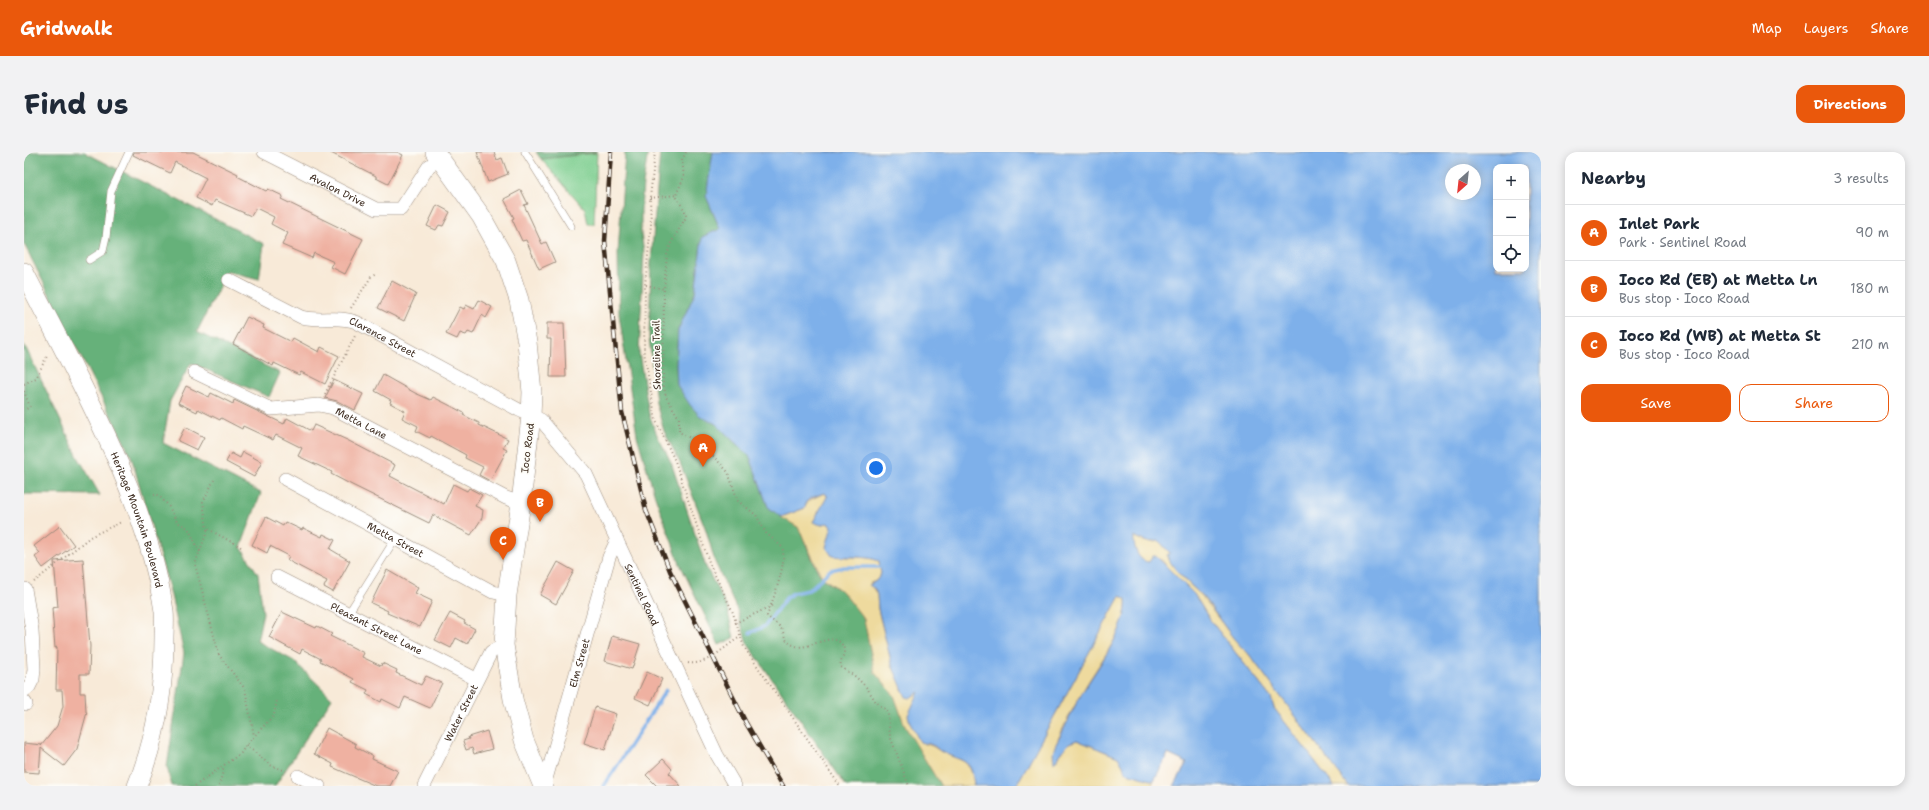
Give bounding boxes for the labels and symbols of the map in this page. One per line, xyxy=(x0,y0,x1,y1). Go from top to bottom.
north arrow xyxy=(1445,164,1481,200)
street label: Avalon Drive xyxy=(307,170,368,210)
street label: Clarence Street xyxy=(348,314,418,360)
street label: Shoreline Trail xyxy=(649,320,664,390)
street label: Metta Lane xyxy=(333,404,390,442)
street label: Ioco Road xyxy=(518,422,537,474)
pin: A xyxy=(690,434,716,467)
street label: Heritage Mountain Boulevard xyxy=(107,450,166,590)
your location xyxy=(866,458,886,478)
pin: B xyxy=(527,489,553,522)
street label: Metta Street xyxy=(365,519,426,560)
pin: C xyxy=(490,527,516,560)
street label: Sentinel Road xyxy=(622,561,662,628)
street label: Pleasant Street Lane xyxy=(328,600,425,658)
street label: Elm Street xyxy=(566,637,593,689)
street label: Water Street xyxy=(441,682,481,744)

